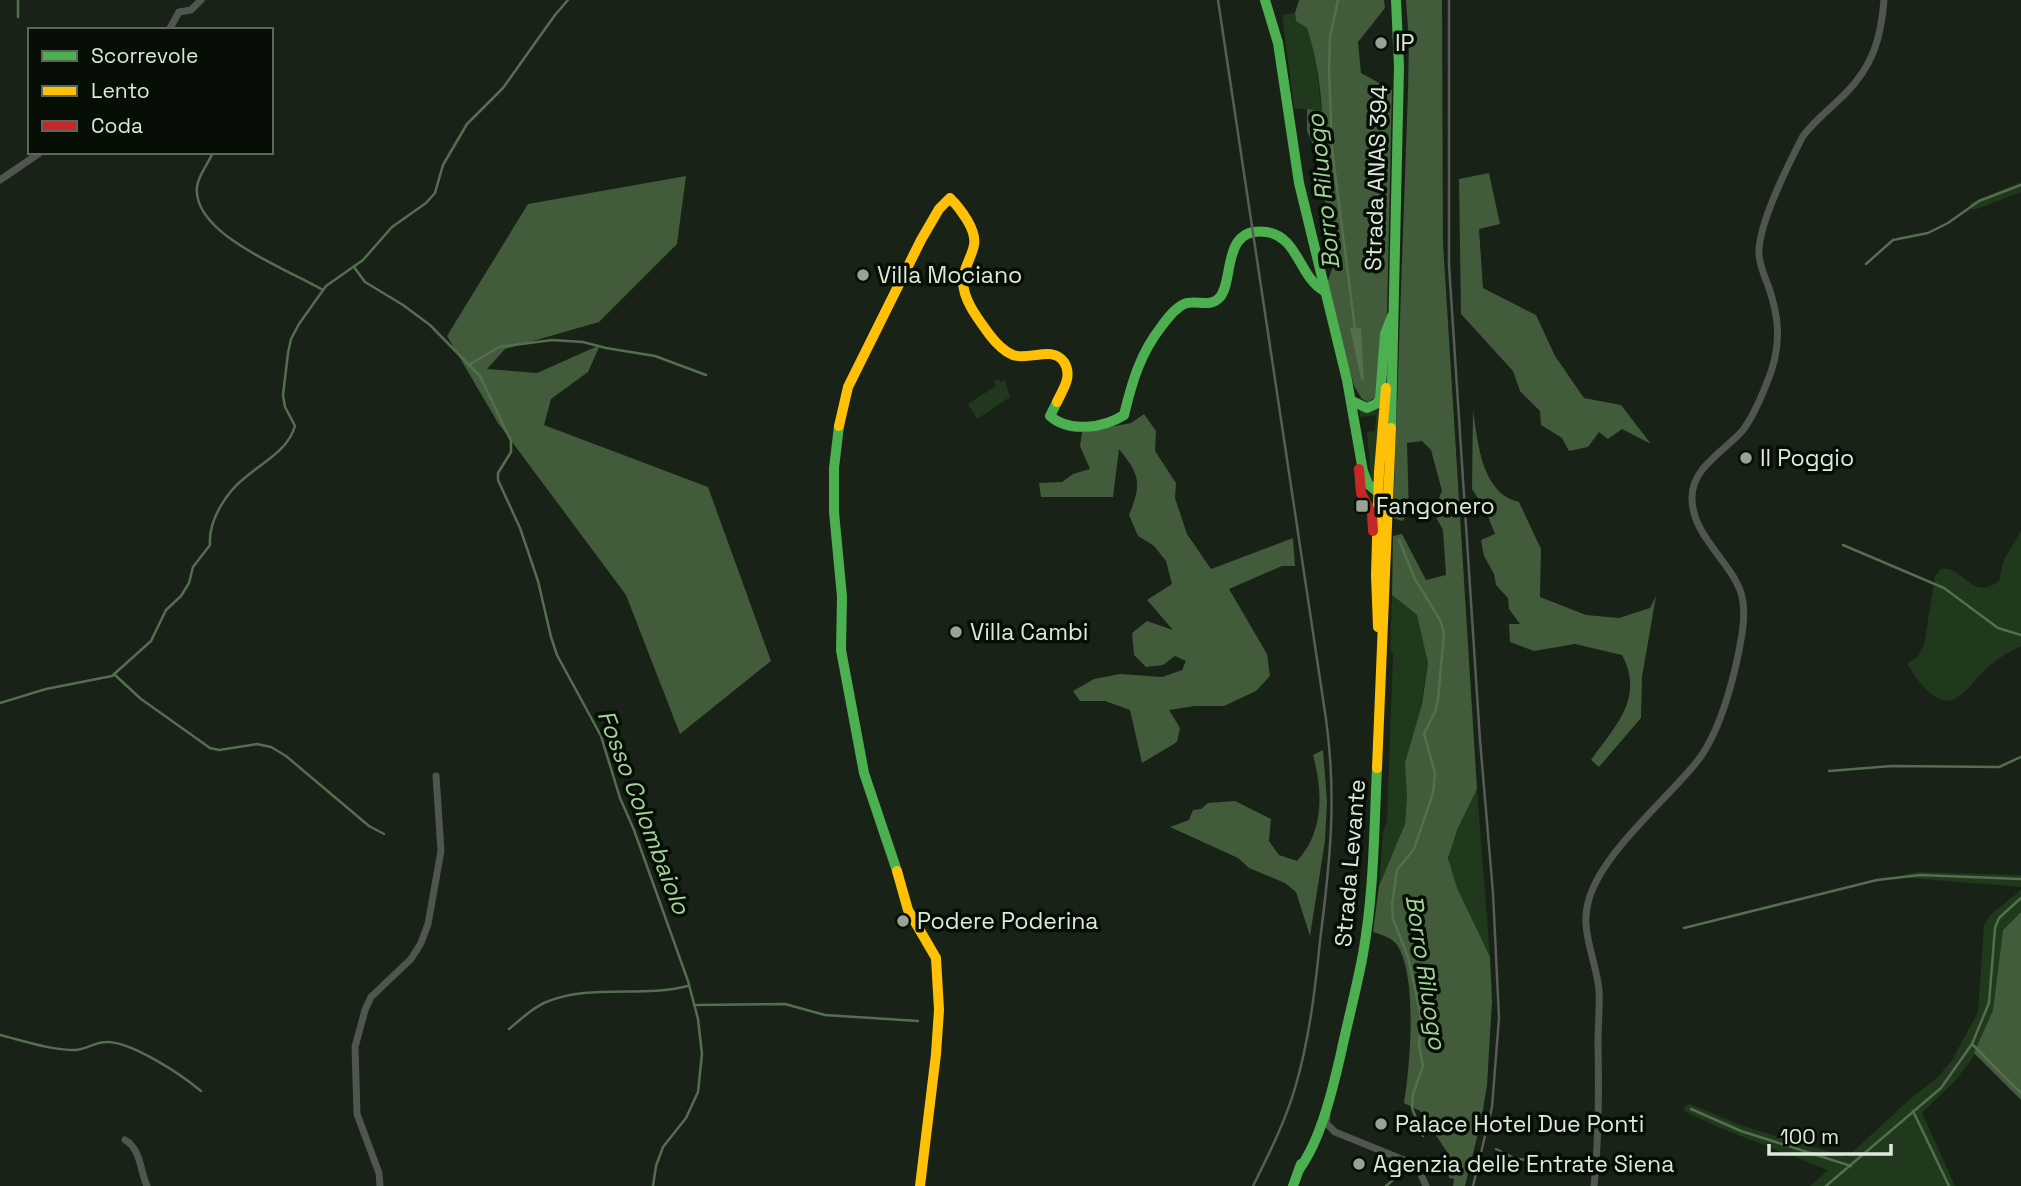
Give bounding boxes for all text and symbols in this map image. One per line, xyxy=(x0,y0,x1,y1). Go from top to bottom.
legend xyxy=(28,28,273,154)
place label: IP xyxy=(1395,28,1415,58)
marker: IP xyxy=(1373,35,1389,51)
text: Scorrevole xyxy=(91,42,198,69)
text: Lento xyxy=(91,77,150,104)
street label: Strada ANAS 394 xyxy=(1358,85,1394,271)
text: Coda xyxy=(91,112,143,139)
water label: Borro Riluogo xyxy=(1299,112,1347,271)
place label: Villa Mociano xyxy=(877,260,1022,290)
marker: Villa Mociano xyxy=(855,267,871,283)
place label: Il Poggio xyxy=(1760,443,1854,473)
marker: Il Poggio xyxy=(1738,450,1754,466)
place label: Fangonero xyxy=(1376,491,1495,521)
marker: Fangonero xyxy=(1354,498,1370,514)
place label: Villa Cambi xyxy=(970,617,1089,647)
marker: Villa Cambi xyxy=(948,624,964,640)
water label: Fosso Colombaiolo xyxy=(591,706,698,920)
street label: Strada Levante xyxy=(1328,778,1372,948)
water label: Borro Riluogo xyxy=(1398,893,1454,1053)
place label: Podere Poderina xyxy=(917,906,1099,936)
marker: Podere Poderina xyxy=(895,913,911,929)
place label: Palace Hotel Due Ponti xyxy=(1395,1109,1644,1139)
scale bar xyxy=(1769,1112,1892,1156)
marker: Palace Hotel Due Ponti xyxy=(1373,1116,1389,1132)
text: 100 m xyxy=(1780,1123,1839,1150)
place label: Agenzia delle Entrate Siena xyxy=(1373,1149,1674,1179)
marker: Agenzia delle Entrate Siena xyxy=(1351,1156,1367,1172)

